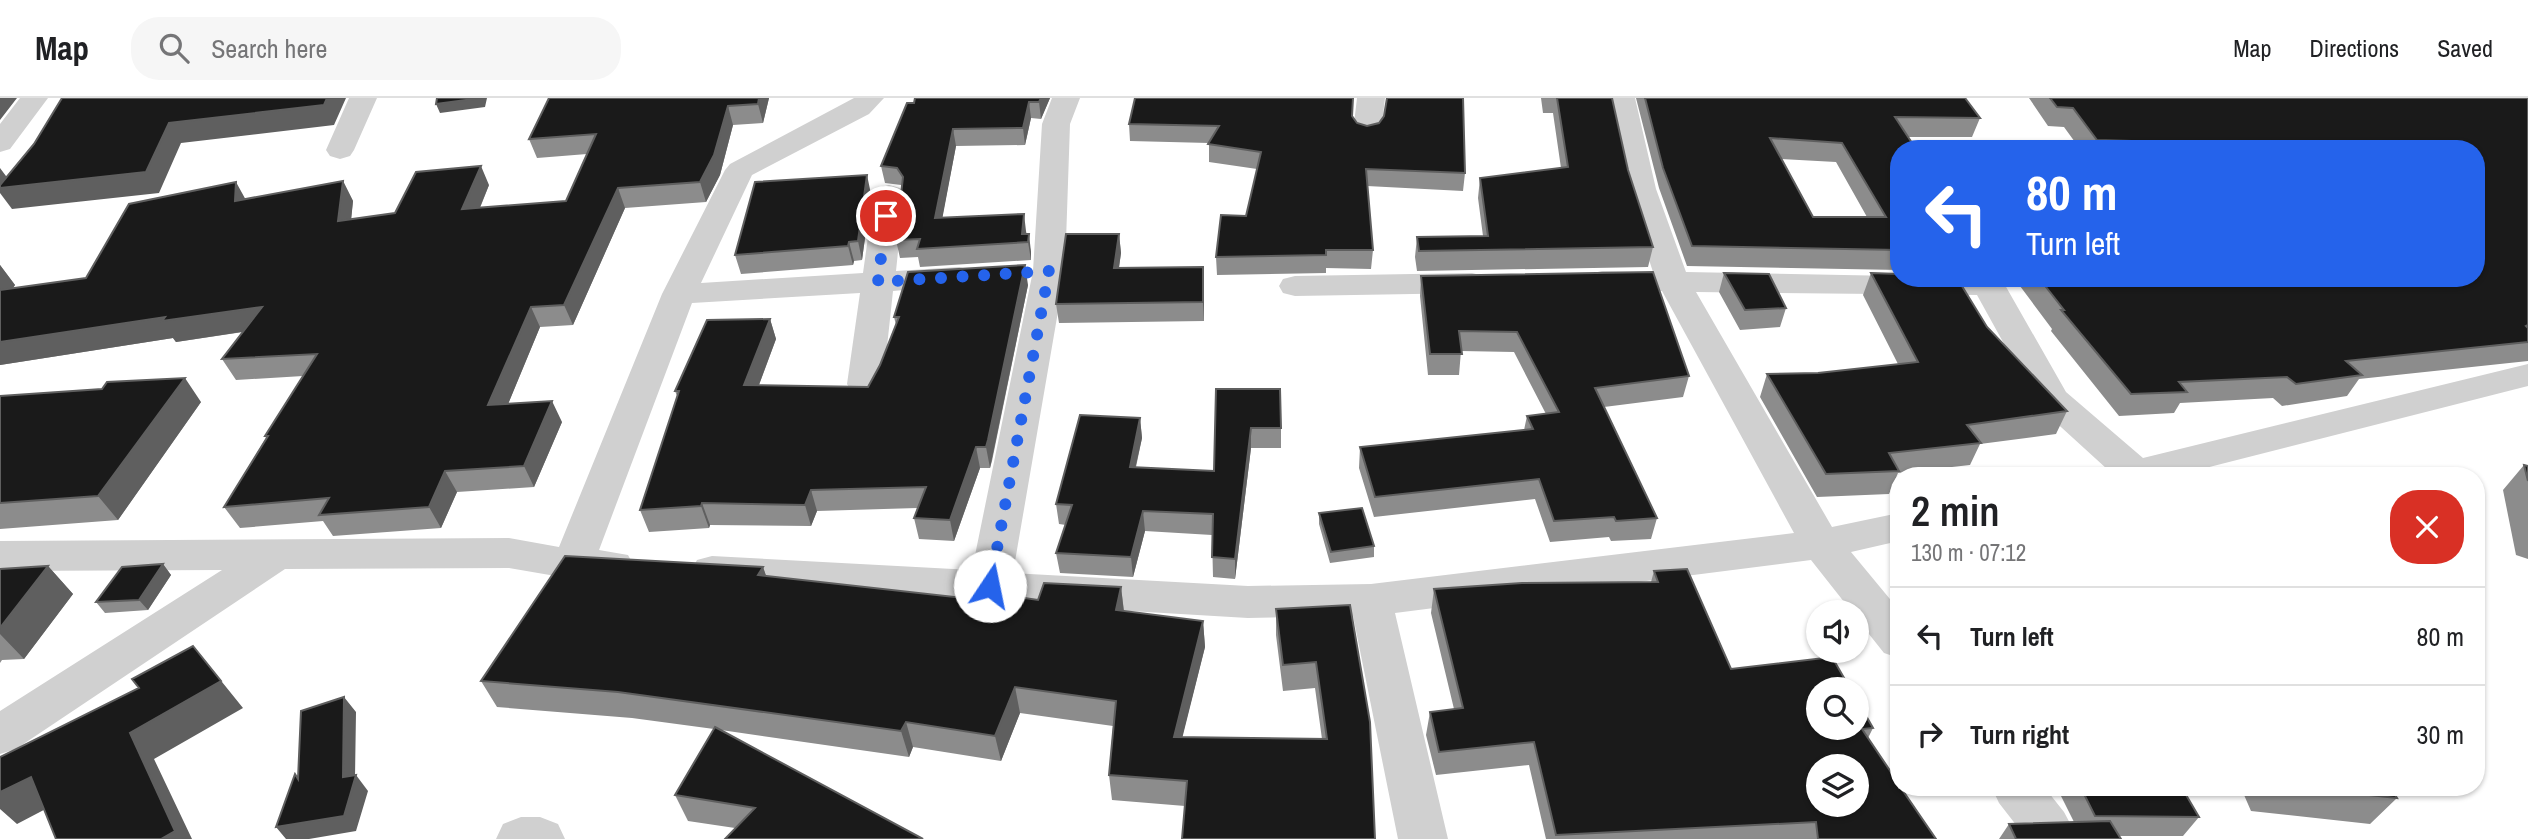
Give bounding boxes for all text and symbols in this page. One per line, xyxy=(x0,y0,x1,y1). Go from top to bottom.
search box xyxy=(131,17,621,80)
text: Map xyxy=(35,26,89,70)
icon: search xyxy=(155,29,193,67)
text: Search here xyxy=(211,31,327,66)
text: Map xyxy=(2233,32,2271,64)
text: Directions xyxy=(2309,32,2399,64)
text: Saved xyxy=(2437,32,2493,64)
text: 80 m xyxy=(2026,159,2118,225)
icon: left xyxy=(1911,168,2002,259)
pin xyxy=(856,186,916,246)
icon: arrive xyxy=(867,197,905,235)
text: Turn left xyxy=(2026,222,2120,265)
text: 2 min xyxy=(1911,483,2000,539)
button: close xyxy=(2390,490,2464,564)
text: 130 m · 07:12 xyxy=(1911,537,2026,568)
position arrow xyxy=(953,549,1027,623)
map controls xyxy=(1806,600,1869,817)
button: sound xyxy=(1806,600,1869,663)
icon: left xyxy=(1911,617,1949,655)
text: Turn left xyxy=(1970,619,2054,654)
text: 80 m xyxy=(2417,619,2464,654)
button: search xyxy=(1806,677,1869,740)
icon: right xyxy=(1911,715,1949,753)
text: Turn right xyxy=(1970,717,2069,752)
text: 30 m xyxy=(2417,717,2464,752)
button: layers xyxy=(1806,754,1869,817)

